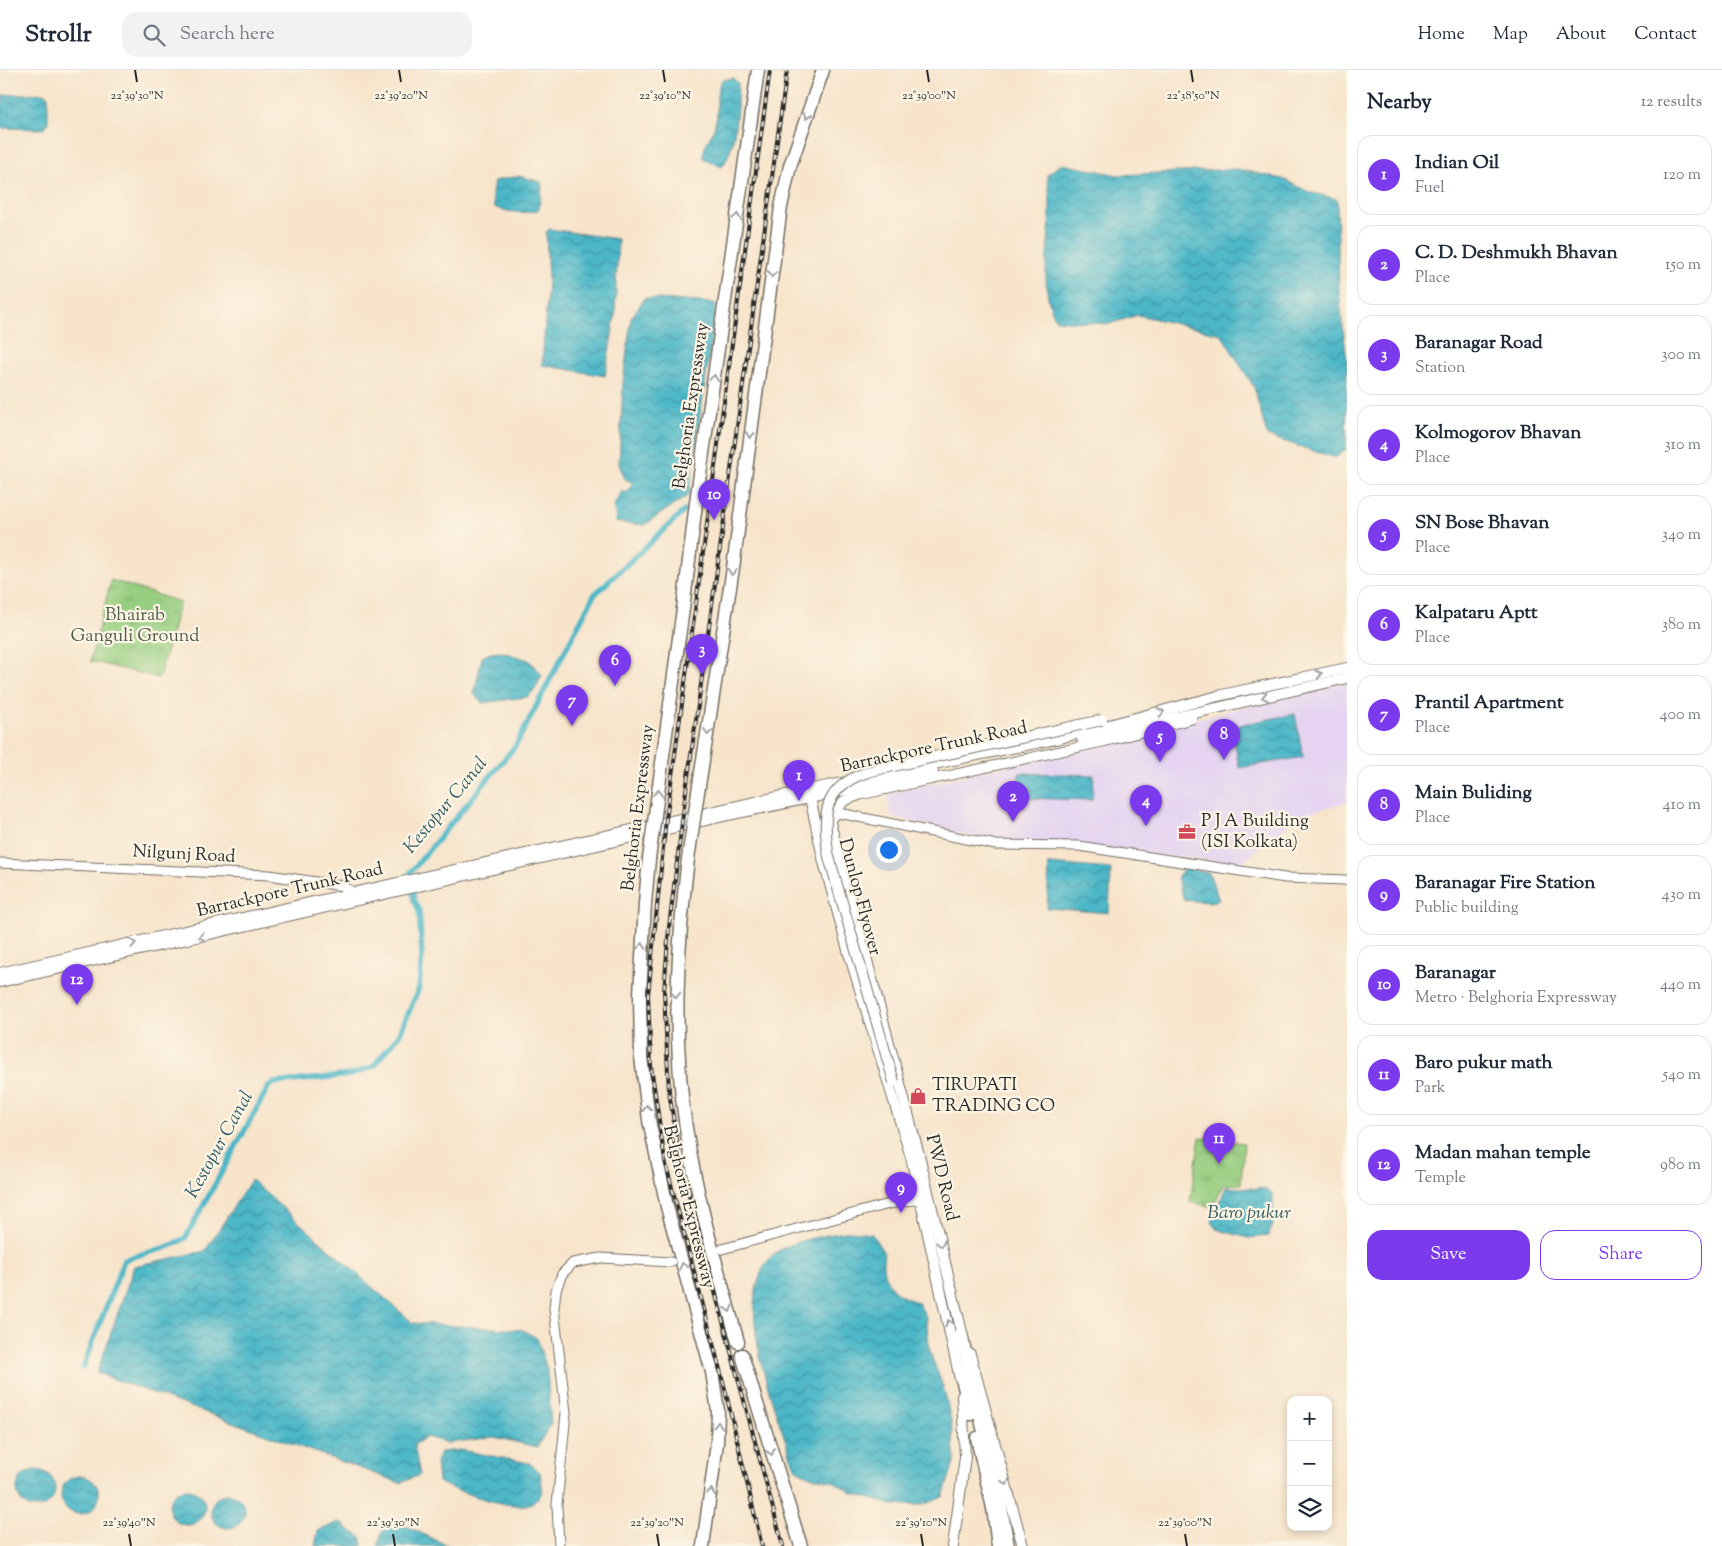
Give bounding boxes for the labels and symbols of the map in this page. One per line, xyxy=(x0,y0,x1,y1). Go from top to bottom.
text: 22°39'30"N xyxy=(111,87,164,105)
text: 22°39'20"N xyxy=(374,87,428,105)
text: 22°39'10"N xyxy=(639,87,692,105)
text: 22°39'00"N xyxy=(902,87,956,105)
text: 22°38'50"N xyxy=(1167,87,1220,105)
one-way arrow xyxy=(803,111,813,120)
one-way arrow xyxy=(731,213,742,221)
one-way arrow xyxy=(767,271,778,279)
street label: Belghoria Expressway xyxy=(667,321,717,491)
one-way arrow xyxy=(708,373,718,382)
one-way arrow xyxy=(745,432,756,440)
pin: 10 xyxy=(698,479,730,520)
one-way arrow xyxy=(728,567,738,576)
park label: Bhairab Ganguli Ground xyxy=(71,603,199,650)
pin: 3 xyxy=(686,634,718,675)
pin: 6 xyxy=(599,645,631,686)
one-way arrow xyxy=(1315,669,1324,680)
pin: 7 xyxy=(556,685,588,726)
one-way arrow xyxy=(1261,691,1270,702)
one-way arrow xyxy=(1157,707,1165,717)
street label: Barrackpore Trunk Road xyxy=(838,715,1030,781)
pin: 8 xyxy=(1208,719,1240,760)
pin: 5 xyxy=(1144,721,1176,762)
street label: Belghoria Expressway xyxy=(616,723,662,893)
one-way arrow xyxy=(703,728,713,737)
water label: Kestopur Canal xyxy=(397,752,495,860)
pin: 1 xyxy=(783,760,815,801)
pin: 2 xyxy=(997,781,1029,822)
pin: 4 xyxy=(1130,785,1162,826)
one-way arrow xyxy=(652,789,663,797)
place label: P J A Building (ISI Kolkata) xyxy=(1201,809,1309,856)
office icon: P J A Building (ISI Kolkata) xyxy=(1177,822,1197,842)
street label: Dunlop Flyover xyxy=(831,835,887,959)
your location xyxy=(876,837,902,863)
street label: Nilgunj Road xyxy=(132,839,236,871)
street label: Barrackpore Trunk Road xyxy=(194,857,386,925)
one-way arrow xyxy=(198,931,207,942)
one-way arrow xyxy=(128,938,137,949)
one-way arrow xyxy=(636,942,647,950)
pin: 12 xyxy=(61,964,93,1005)
one-way arrow xyxy=(671,991,681,999)
place label: TIRUPATI TRADING CO xyxy=(932,1073,1055,1120)
water label: Kestopur Canal xyxy=(179,1086,261,1204)
shop icon: TIRUPATI TRADING CO xyxy=(908,1086,928,1106)
one-way arrow xyxy=(642,1104,653,1112)
street label: Belghoria Expressway xyxy=(655,1122,721,1292)
pin: 11 xyxy=(1203,1123,1235,1164)
street label: PWD Road xyxy=(918,1132,964,1224)
pin: 9 xyxy=(885,1172,917,1213)
water label: Baro pukur xyxy=(1207,1200,1291,1227)
one-way arrow xyxy=(935,1240,945,1248)
one-way arrow xyxy=(678,1262,689,1271)
one-way arrow xyxy=(723,1304,734,1313)
one-way arrow xyxy=(944,1319,955,1328)
one-way arrow xyxy=(713,1420,723,1428)
one-way arrow xyxy=(765,1448,775,1456)
one-way arrow xyxy=(1000,1477,1010,1485)
one-way arrow xyxy=(705,1488,715,1497)
text: 22°39'40"N xyxy=(103,1514,156,1532)
text: 22°39'30"N xyxy=(367,1514,420,1532)
text: 22°39'20"N xyxy=(630,1514,684,1532)
text: 22°39'10"N xyxy=(895,1514,948,1532)
text: 22°39'00"N xyxy=(1158,1514,1212,1532)

